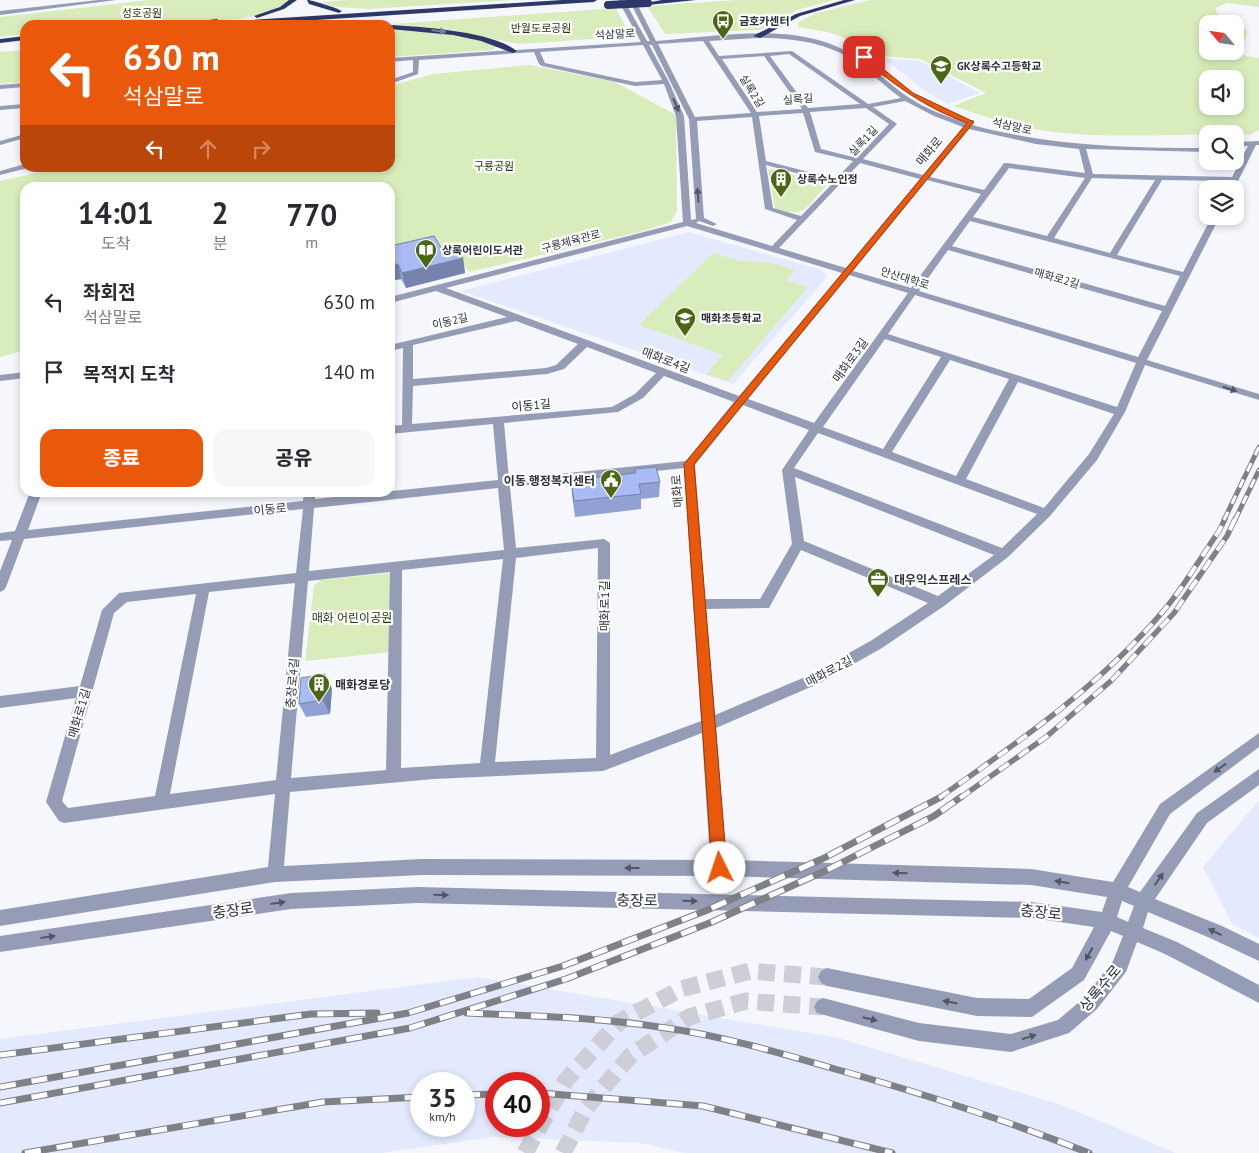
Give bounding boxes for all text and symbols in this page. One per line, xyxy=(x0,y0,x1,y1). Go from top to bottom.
park label: 성호공원 xyxy=(122,6,162,20)
bus stop icon: 금호카센터 xyxy=(711,9,735,40)
place label: 금호카센터 xyxy=(739,14,790,28)
north arrow xyxy=(1199,15,1244,60)
map controls xyxy=(1199,15,1244,225)
park label: 반월도로공원 xyxy=(511,21,571,35)
street label: 석삼말로 xyxy=(594,26,636,42)
one-way arrow xyxy=(431,27,447,35)
text: 630 m xyxy=(123,34,220,80)
pin xyxy=(843,36,885,78)
icon: left xyxy=(40,40,105,105)
icon: arrive xyxy=(850,43,878,71)
school or university icon: GK상록수고등학교 xyxy=(929,54,953,85)
place label: GK상록수고등학교 xyxy=(957,59,1041,73)
button: sound xyxy=(1199,70,1244,115)
street label: 실록2길 xyxy=(736,72,768,110)
text: 석삼말로 xyxy=(123,82,204,110)
street label: 실록길 xyxy=(782,91,814,107)
one-way arrow xyxy=(672,98,680,112)
street label: 석삼말로 xyxy=(991,115,1033,137)
street label: 실록1길 xyxy=(845,123,881,159)
button: search xyxy=(1199,125,1244,170)
street label: 매화로 xyxy=(913,133,945,169)
icon: left xyxy=(141,135,169,163)
icon: ahead xyxy=(194,135,222,163)
icon: right xyxy=(247,135,275,163)
park label: 구룡공원 xyxy=(474,159,514,173)
building icon: 상록수노인정 xyxy=(769,167,793,198)
place label: 상록수노인정 xyxy=(797,172,858,186)
button: layers xyxy=(1199,180,1244,225)
one-way arrow xyxy=(694,187,702,203)
text: 14:01 xyxy=(78,193,154,232)
text: 2 xyxy=(212,193,229,232)
text: 770 xyxy=(286,195,337,234)
street label: 구룡체육관로 xyxy=(540,226,602,256)
text: m xyxy=(305,232,318,252)
text: 도착 xyxy=(101,233,130,253)
text: 분 xyxy=(213,233,227,253)
library icon: 상록어린이도서관 xyxy=(414,238,438,269)
place label: 상록어린이도서관 xyxy=(442,243,523,257)
street label: 안산대학로 xyxy=(879,264,931,292)
street label: 매화로2길 xyxy=(1033,265,1081,291)
text: 좌회전 xyxy=(83,280,135,304)
icon: left xyxy=(40,288,68,316)
text: 630 m xyxy=(323,290,375,314)
school or university icon: 매화초등학교 xyxy=(673,306,697,337)
text: 석삼말로 xyxy=(83,307,142,327)
street label: 이동2길 xyxy=(431,310,469,332)
place label: 매화초등학교 xyxy=(701,311,762,325)
street label: 매화로3길 xyxy=(829,335,871,385)
street label: 매화로4길 xyxy=(640,344,692,376)
icon: arrive xyxy=(40,358,68,386)
text: 140 m xyxy=(323,360,375,384)
text: 목적지 도착 xyxy=(83,362,175,386)
one-way arrow xyxy=(1223,385,1238,393)
street label: 이동1길 xyxy=(511,396,551,414)
button: 종료 xyxy=(40,429,203,487)
button: 공유 xyxy=(213,429,375,487)
public building icon: 이동 행정복지센터 xyxy=(599,468,623,499)
place label: 이동 행정복지센터 xyxy=(504,473,595,488)
street label: 매화로 xyxy=(668,474,686,508)
street label: 이동로 xyxy=(253,500,287,518)
office icon: 대우익스프레스 xyxy=(866,567,890,598)
place label: 대우익스프레스 xyxy=(894,572,971,587)
street label: 매화로1길 xyxy=(597,581,612,631)
park label: 매화 어린이공원 xyxy=(312,610,392,625)
street label: 매화로2길 xyxy=(803,652,855,690)
street label: 충장로4길 xyxy=(282,657,302,709)
building icon: 매화경로당 xyxy=(307,672,331,703)
place label: 매화경로당 xyxy=(335,677,390,692)
street label: 매화로1길 xyxy=(65,687,93,739)
one-way arrow xyxy=(1213,763,1227,773)
position arrow xyxy=(693,841,745,893)
one-way arrow xyxy=(624,864,640,872)
one-way arrow xyxy=(891,869,907,877)
one-way arrow xyxy=(1154,873,1164,886)
one-way arrow xyxy=(1053,877,1069,885)
street label: 충장로 xyxy=(616,890,658,910)
one-way arrow xyxy=(433,892,449,900)
street label: 충장로 xyxy=(211,898,255,922)
one-way arrow xyxy=(683,898,699,906)
one-way arrow xyxy=(271,899,287,907)
street label: 충장로 xyxy=(1019,900,1063,924)
one-way arrow xyxy=(1208,927,1222,935)
one-way arrow xyxy=(41,932,57,940)
one-way arrow xyxy=(1085,946,1093,961)
street label: 상록수로 xyxy=(1075,961,1125,1015)
one-way arrow xyxy=(942,998,957,1006)
one-way arrow xyxy=(862,1015,877,1023)
one-way arrow xyxy=(1022,1033,1037,1041)
speed limit sign: 40 xyxy=(485,1072,550,1137)
text: 35 xyxy=(428,1082,457,1114)
text: km/h xyxy=(429,1109,456,1124)

